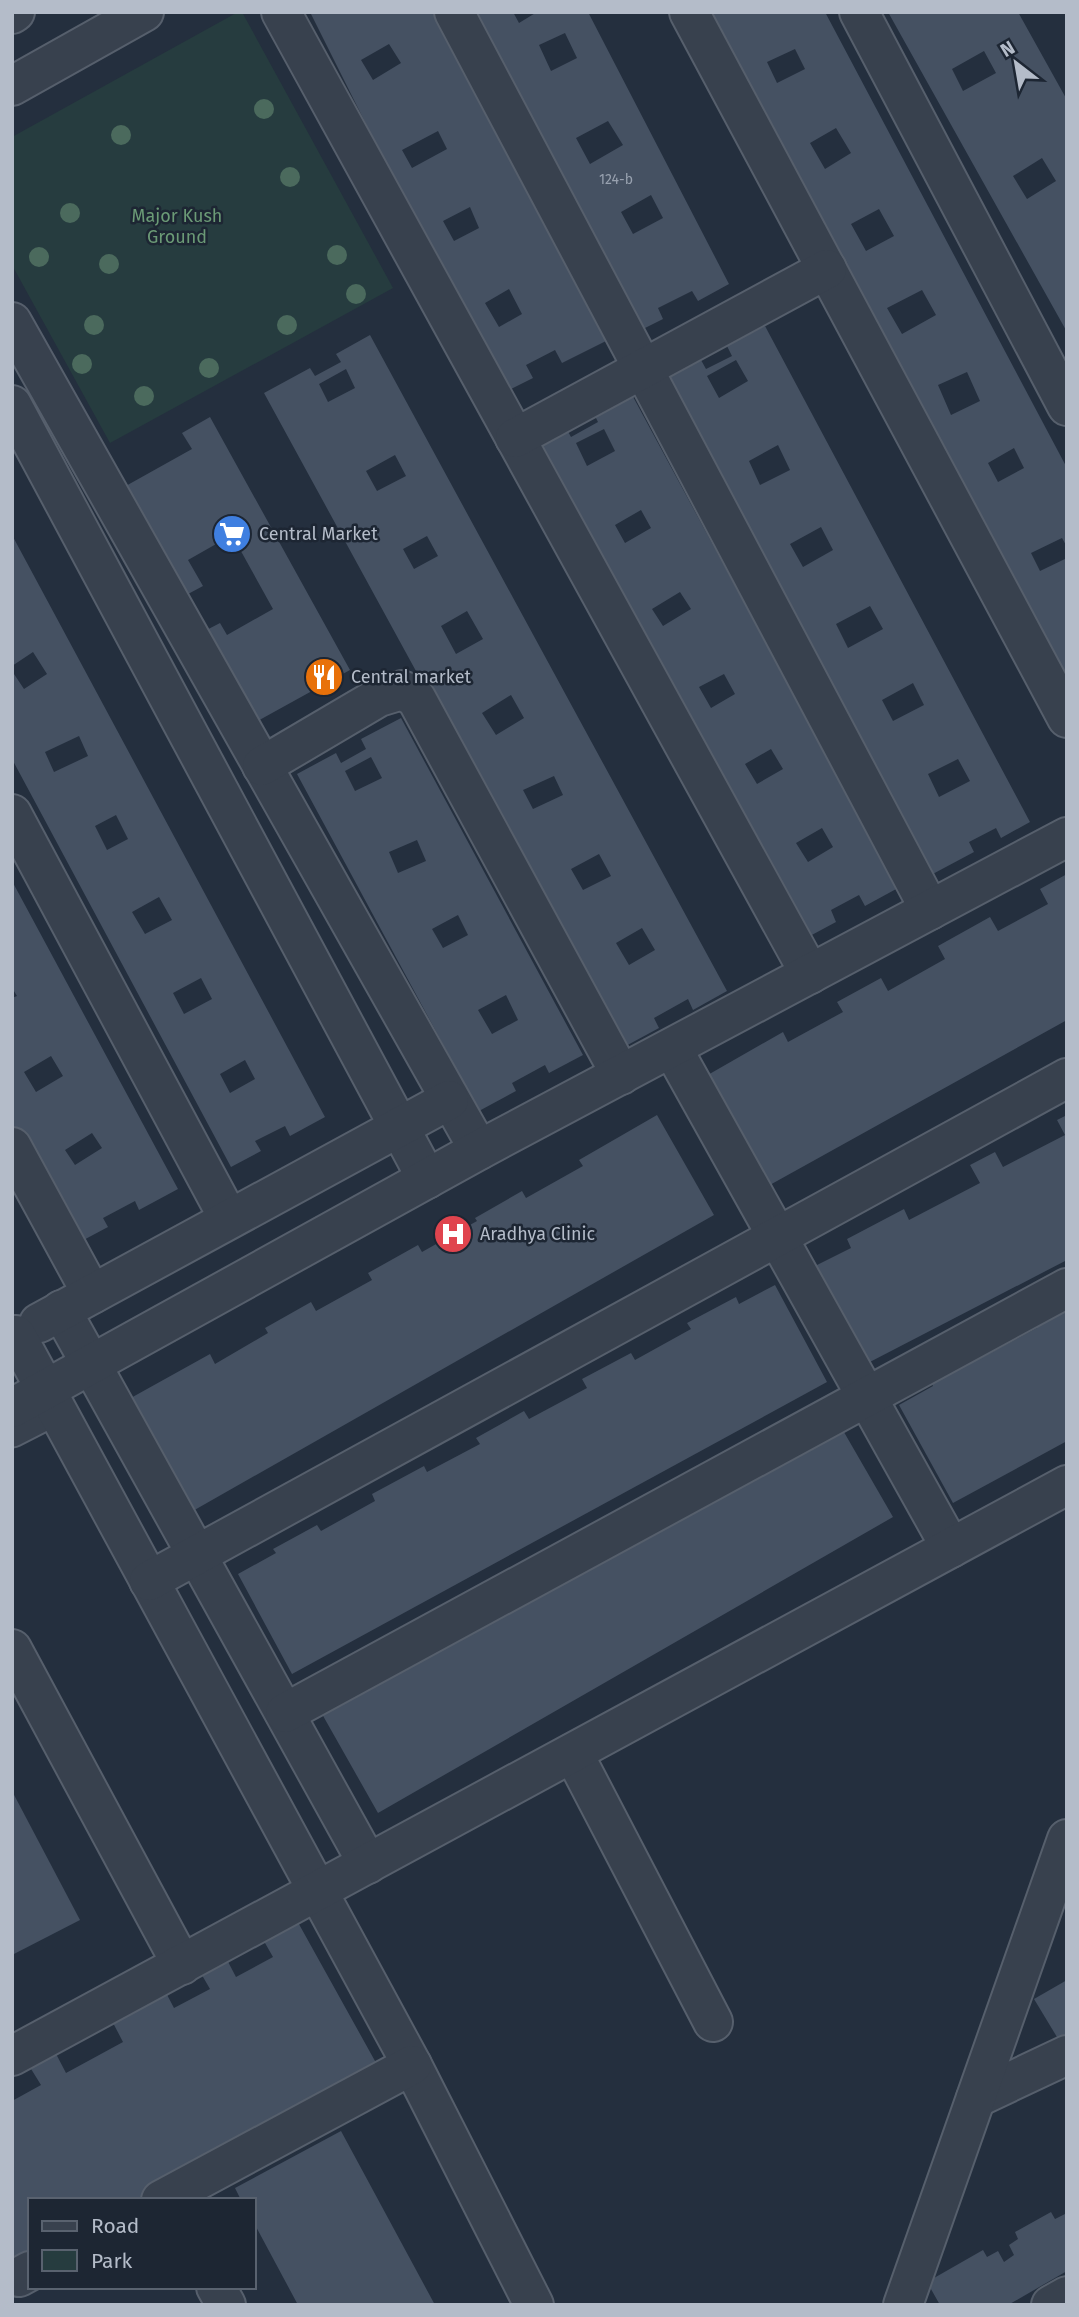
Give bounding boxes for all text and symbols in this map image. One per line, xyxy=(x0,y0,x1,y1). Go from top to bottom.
north arrow xyxy=(981,28,1051,98)
text: N xyxy=(996,36,1019,62)
house number: 124-b xyxy=(599,171,633,188)
park label: Major Kush Ground xyxy=(132,205,222,248)
supermarket icon: Central Market xyxy=(211,513,253,555)
place label: Central Market xyxy=(259,523,378,545)
restaurant icon: Central market xyxy=(303,656,345,698)
place label: Central market xyxy=(351,666,472,688)
hospital icon: Aradhya Clinic xyxy=(432,1213,474,1255)
place label: Aradhya Clinic xyxy=(480,1223,596,1245)
legend xyxy=(28,2198,256,2289)
text: Road xyxy=(91,2213,139,2239)
text: Park xyxy=(91,2248,133,2274)

